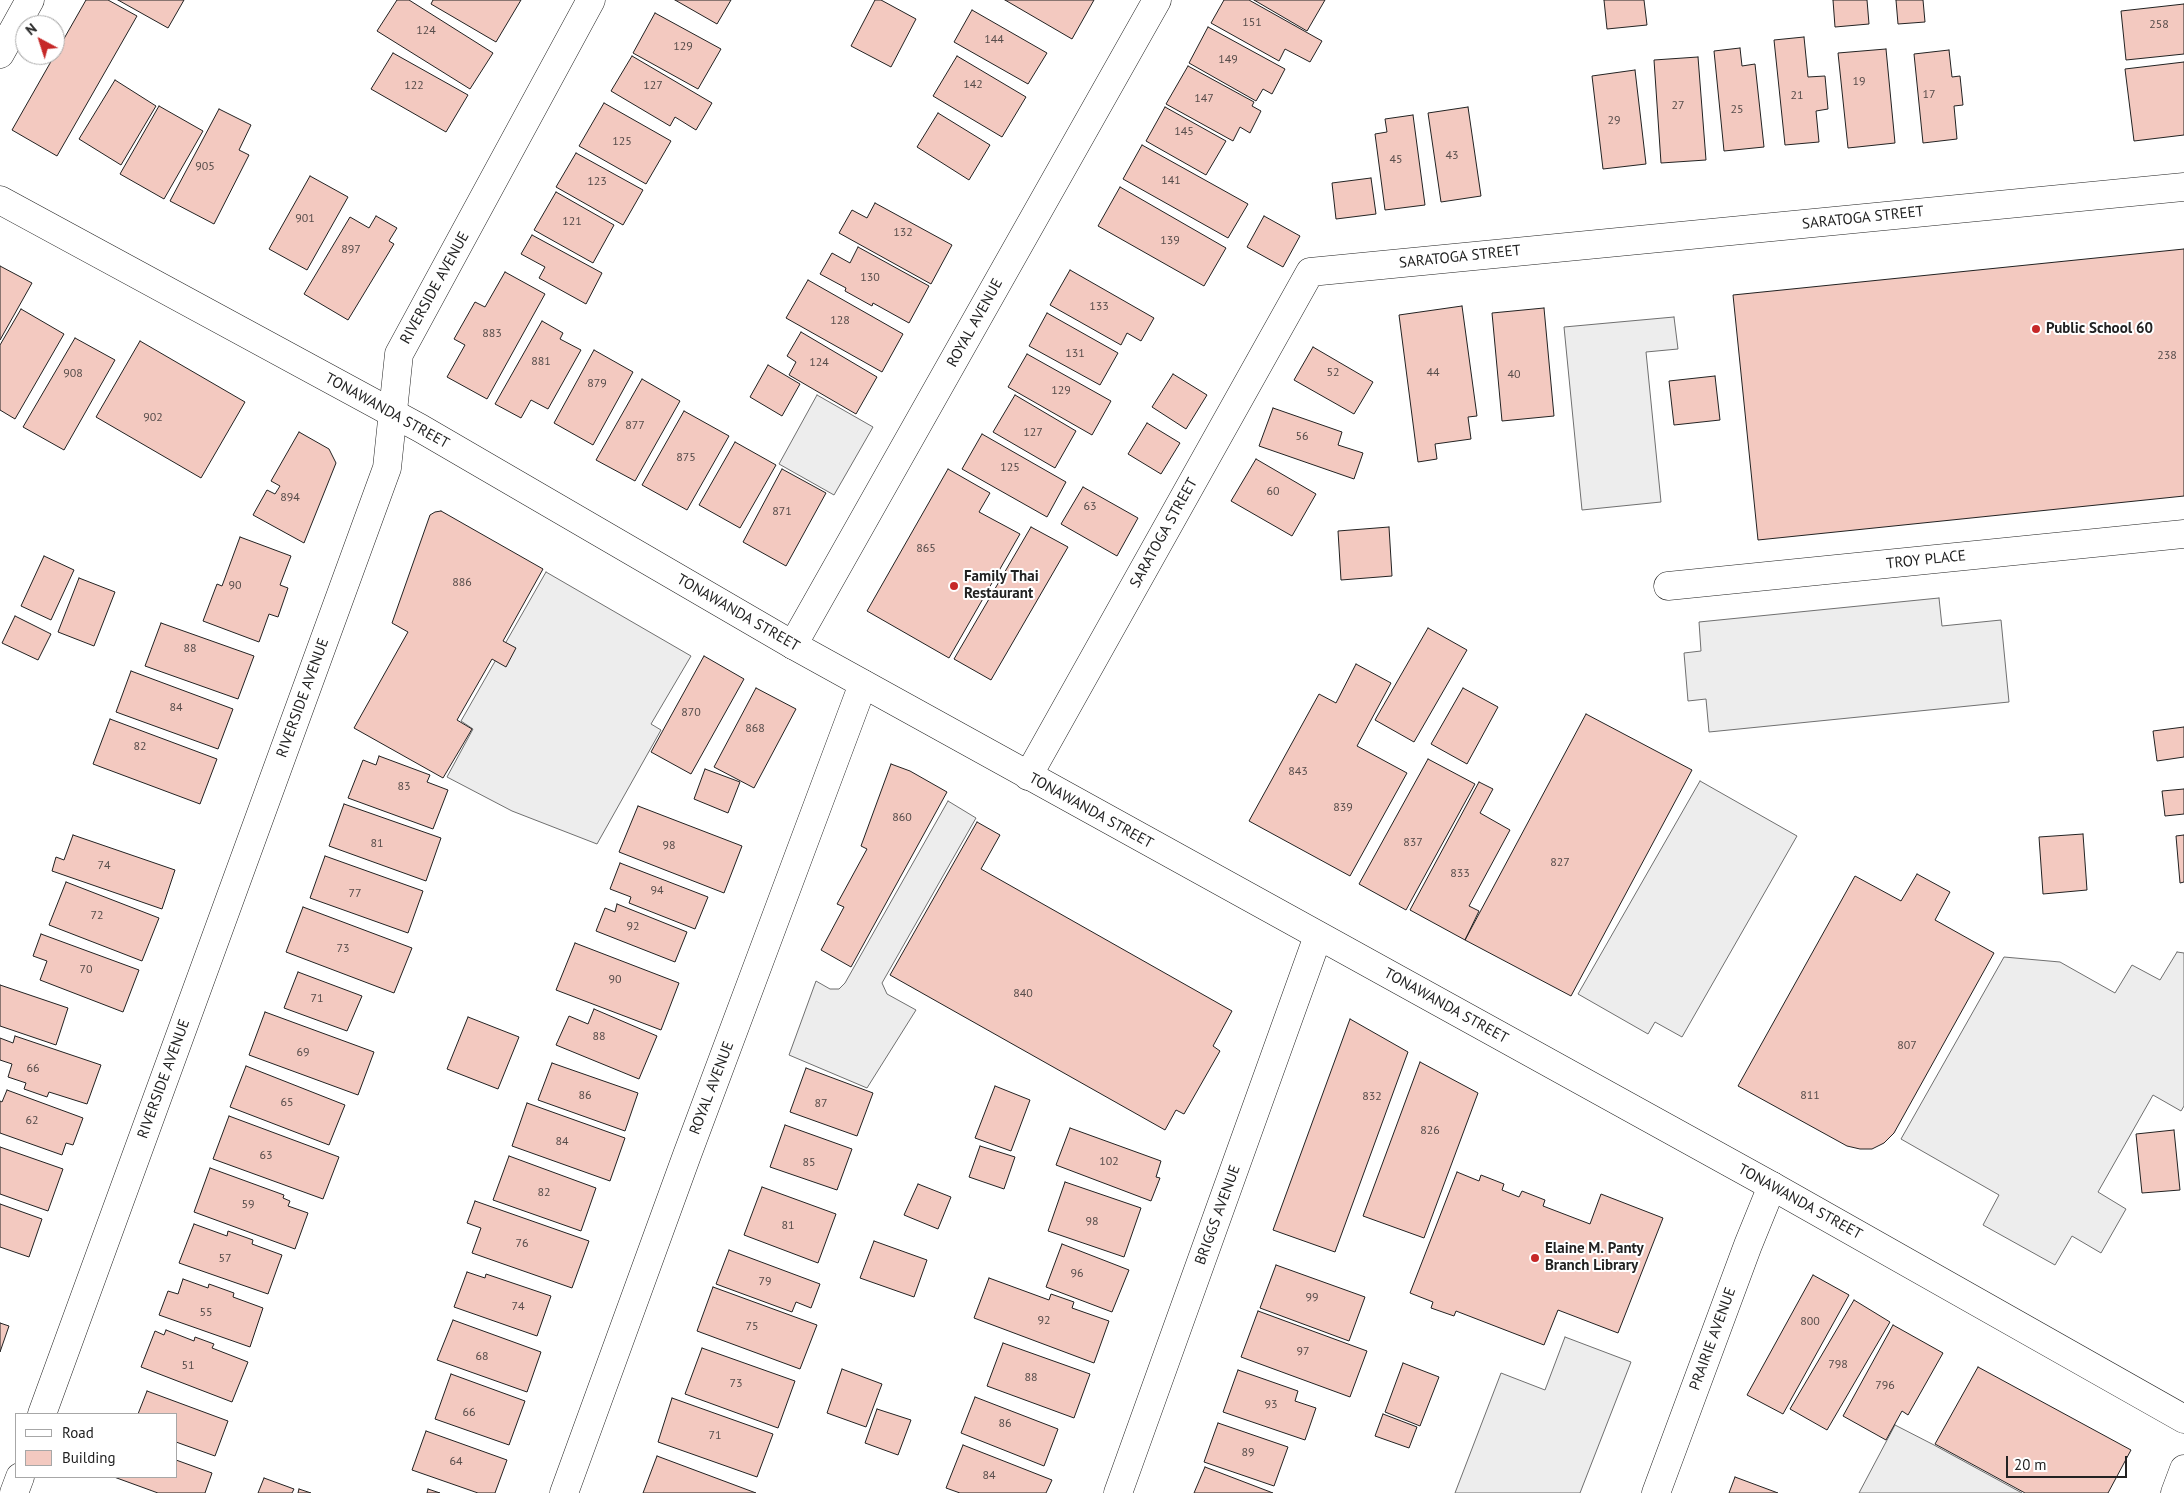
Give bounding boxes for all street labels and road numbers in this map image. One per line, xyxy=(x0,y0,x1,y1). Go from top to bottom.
street label: SARATOGA STREET xyxy=(1801,203,1925,233)
street label: RIVERSIDE AVENUE xyxy=(397,229,473,347)
street label: SARATOGA STREET xyxy=(1398,242,1522,272)
street label: ROYAL AVENUE xyxy=(943,276,1007,370)
street label: TONAWANDA STREET xyxy=(322,369,452,453)
street label: SARATOGA STREET xyxy=(1126,475,1202,591)
street label: TROY PLACE xyxy=(1885,547,1967,573)
street label: TONAWANDA STREET xyxy=(673,570,803,656)
street label: RIVERSIDE AVENUE xyxy=(273,636,333,760)
street label: TONAWANDA STREET xyxy=(1026,769,1156,853)
street label: TONAWANDA STREET xyxy=(1381,964,1511,1048)
street label: RIVERSIDE AVENUE xyxy=(134,1017,194,1141)
street label: ROYAL AVENUE xyxy=(686,1039,738,1137)
street label: TONAWANDA STREET xyxy=(1735,1160,1865,1244)
street label: BRIGGS AVENUE xyxy=(1192,1163,1244,1267)
street label: PRAIRIE AVENUE xyxy=(1686,1285,1740,1393)

